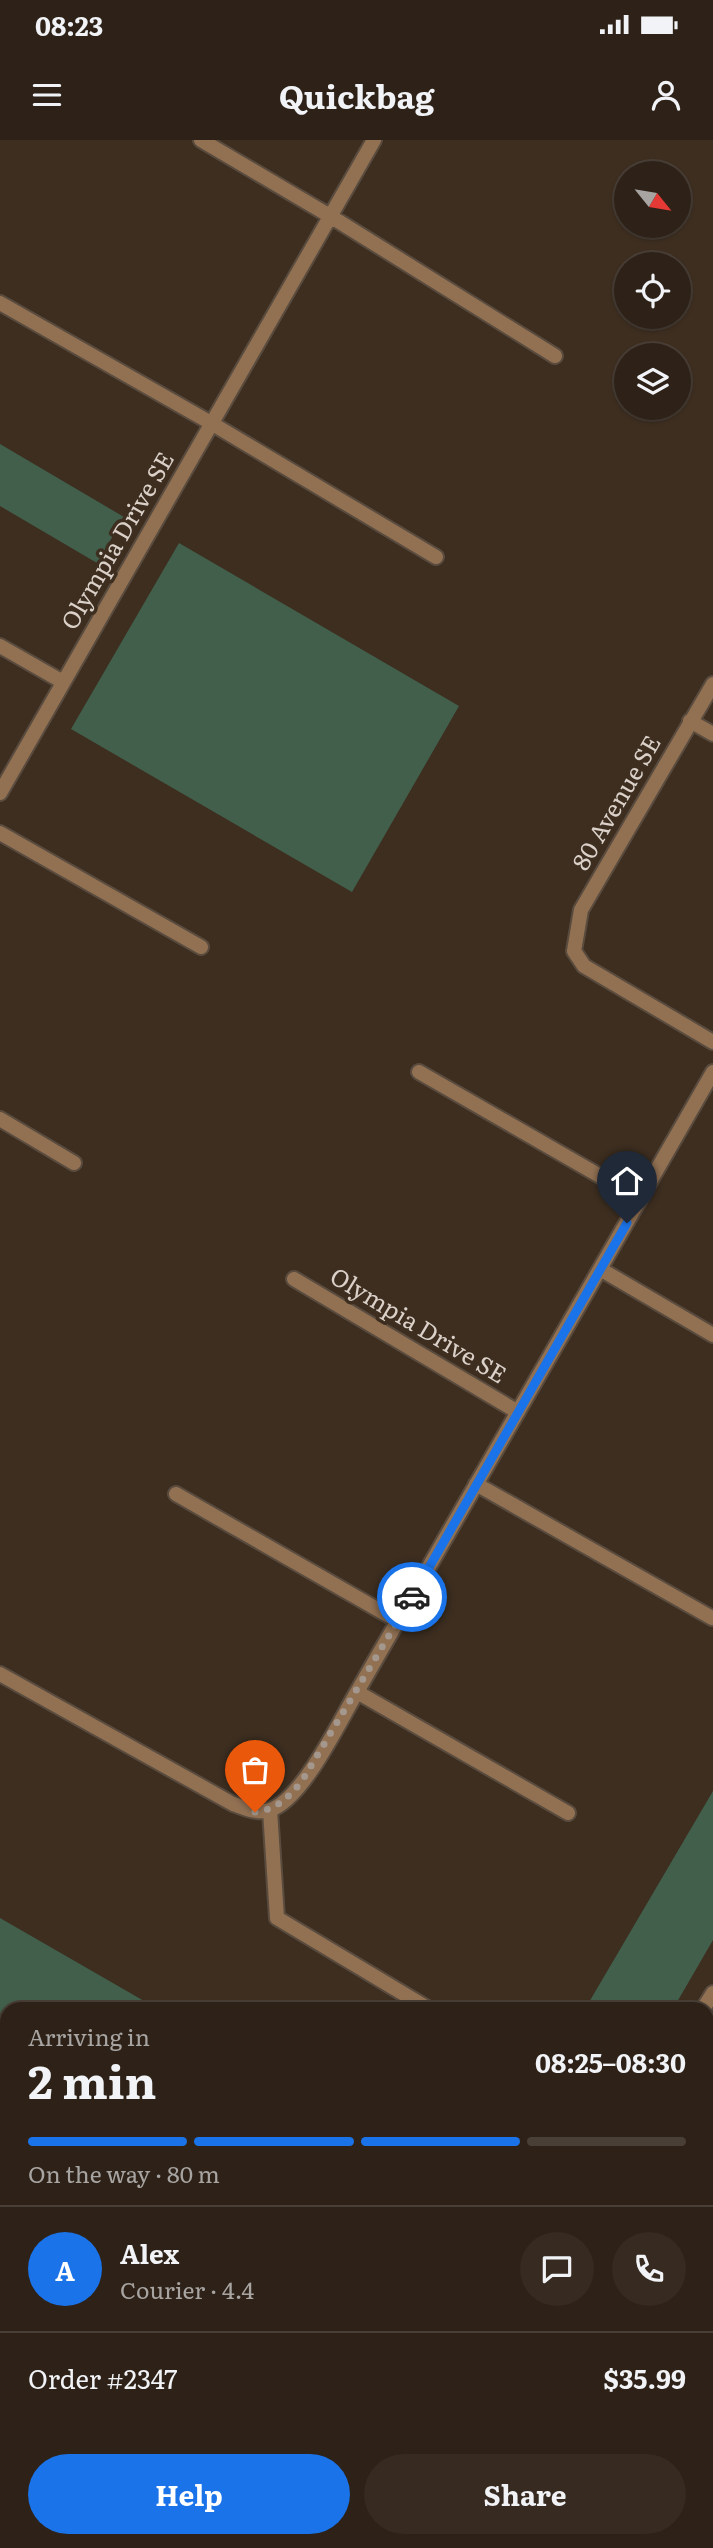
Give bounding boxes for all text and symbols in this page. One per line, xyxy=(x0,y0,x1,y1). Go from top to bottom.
text: 08:23 xyxy=(35,5,103,44)
text: Quickbag xyxy=(279,71,434,119)
icon: menu xyxy=(28,76,66,114)
icon: person xyxy=(647,76,685,114)
north arrow xyxy=(614,161,691,238)
map controls xyxy=(614,161,691,420)
button: locate xyxy=(614,252,691,329)
button: layers xyxy=(614,343,691,420)
street label: Olympia Drive SE xyxy=(51,444,181,635)
street label: 80 Avenue SE xyxy=(562,728,668,876)
pin xyxy=(597,1151,657,1223)
icon: home xyxy=(608,1162,646,1200)
street label: Olympia Drive SE xyxy=(324,1257,514,1390)
courier xyxy=(377,1562,447,1632)
icon: car xyxy=(393,1578,431,1616)
pin xyxy=(225,1740,285,1812)
icon: bag xyxy=(236,1751,274,1789)
text: Arriving in xyxy=(28,2019,150,2053)
text: 08:25–08:30 xyxy=(535,2042,686,2081)
text: 2 min xyxy=(28,2045,157,2113)
text: On the way · 80 m xyxy=(28,2156,220,2190)
button: chat xyxy=(520,2232,594,2306)
button: phone xyxy=(612,2232,686,2306)
text: Alex xyxy=(120,2233,179,2272)
text: A xyxy=(55,2250,75,2289)
text: Courier · 4.4 xyxy=(120,2272,254,2306)
text: Order #2347 xyxy=(28,2358,177,2397)
text: $35.99 xyxy=(604,2358,686,2397)
button: Help xyxy=(28,2454,350,2534)
button: Share xyxy=(364,2454,686,2534)

